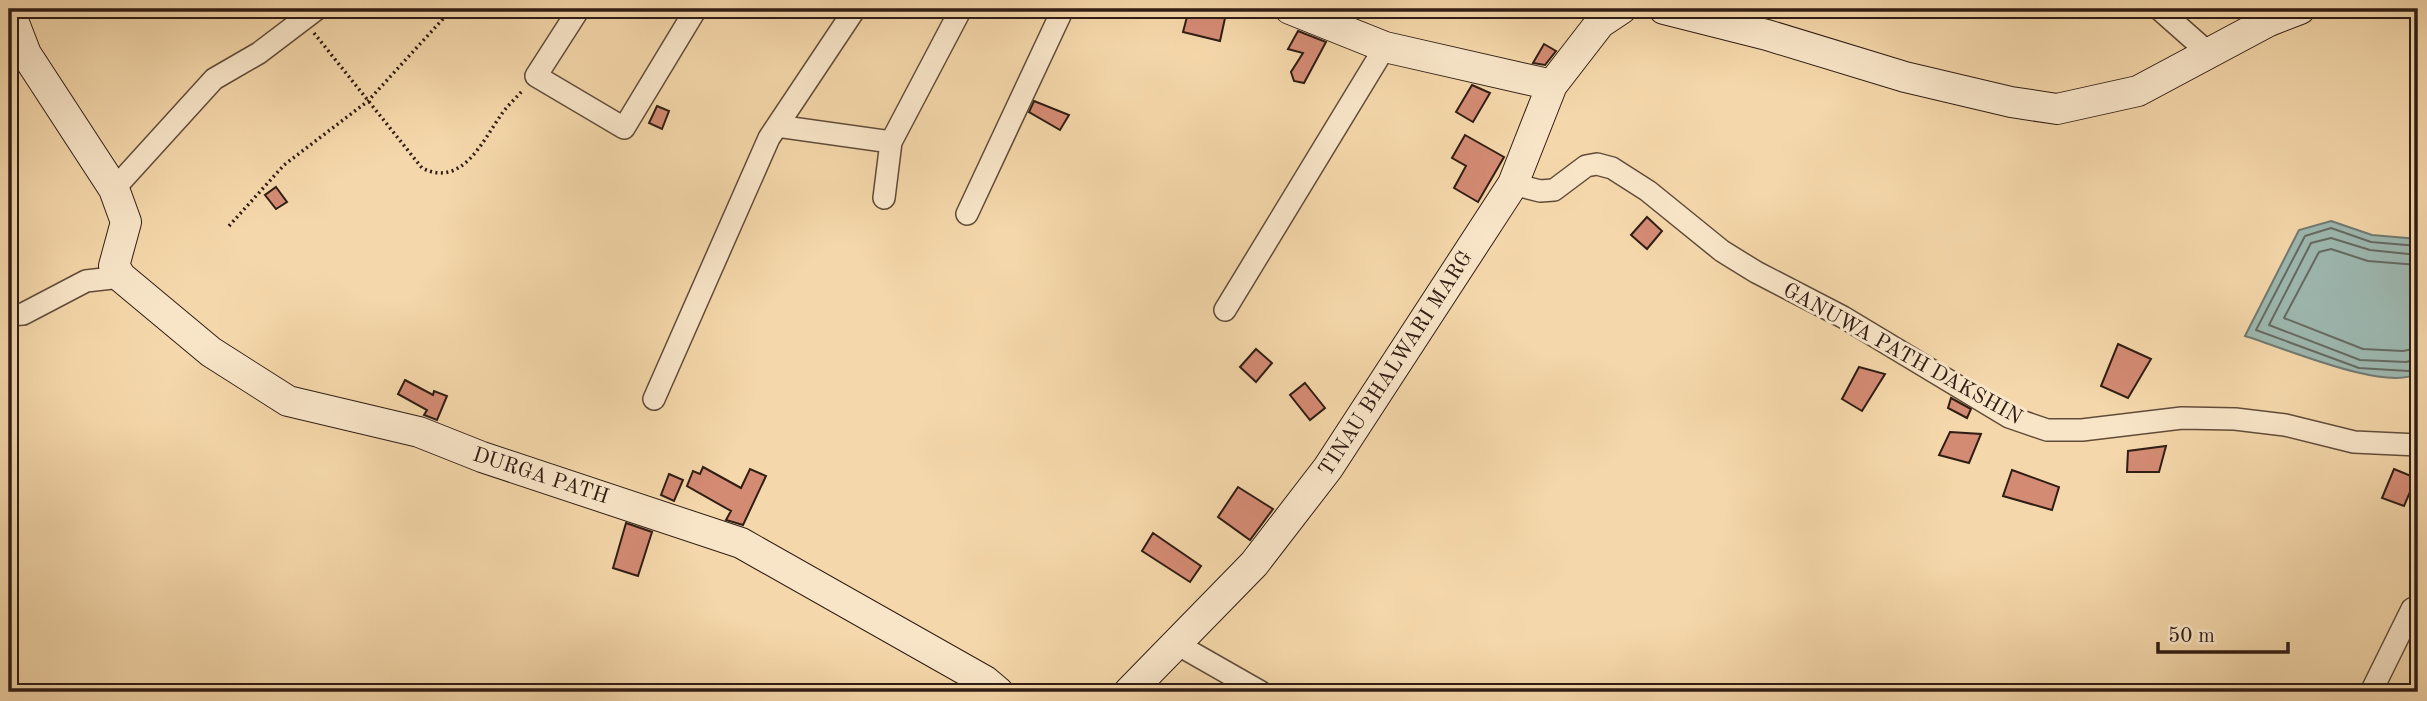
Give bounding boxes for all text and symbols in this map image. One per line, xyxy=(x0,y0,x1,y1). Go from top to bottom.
street label: TINAU BHALWARI MARG xyxy=(1316,247,1477,480)
street label: GANUWA PATH DAKSHIN xyxy=(1779,280,2025,429)
street label: DURGA PATH xyxy=(470,445,611,508)
scale bar xyxy=(2158,610,2287,654)
text: 50 m xyxy=(2168,626,2215,647)

